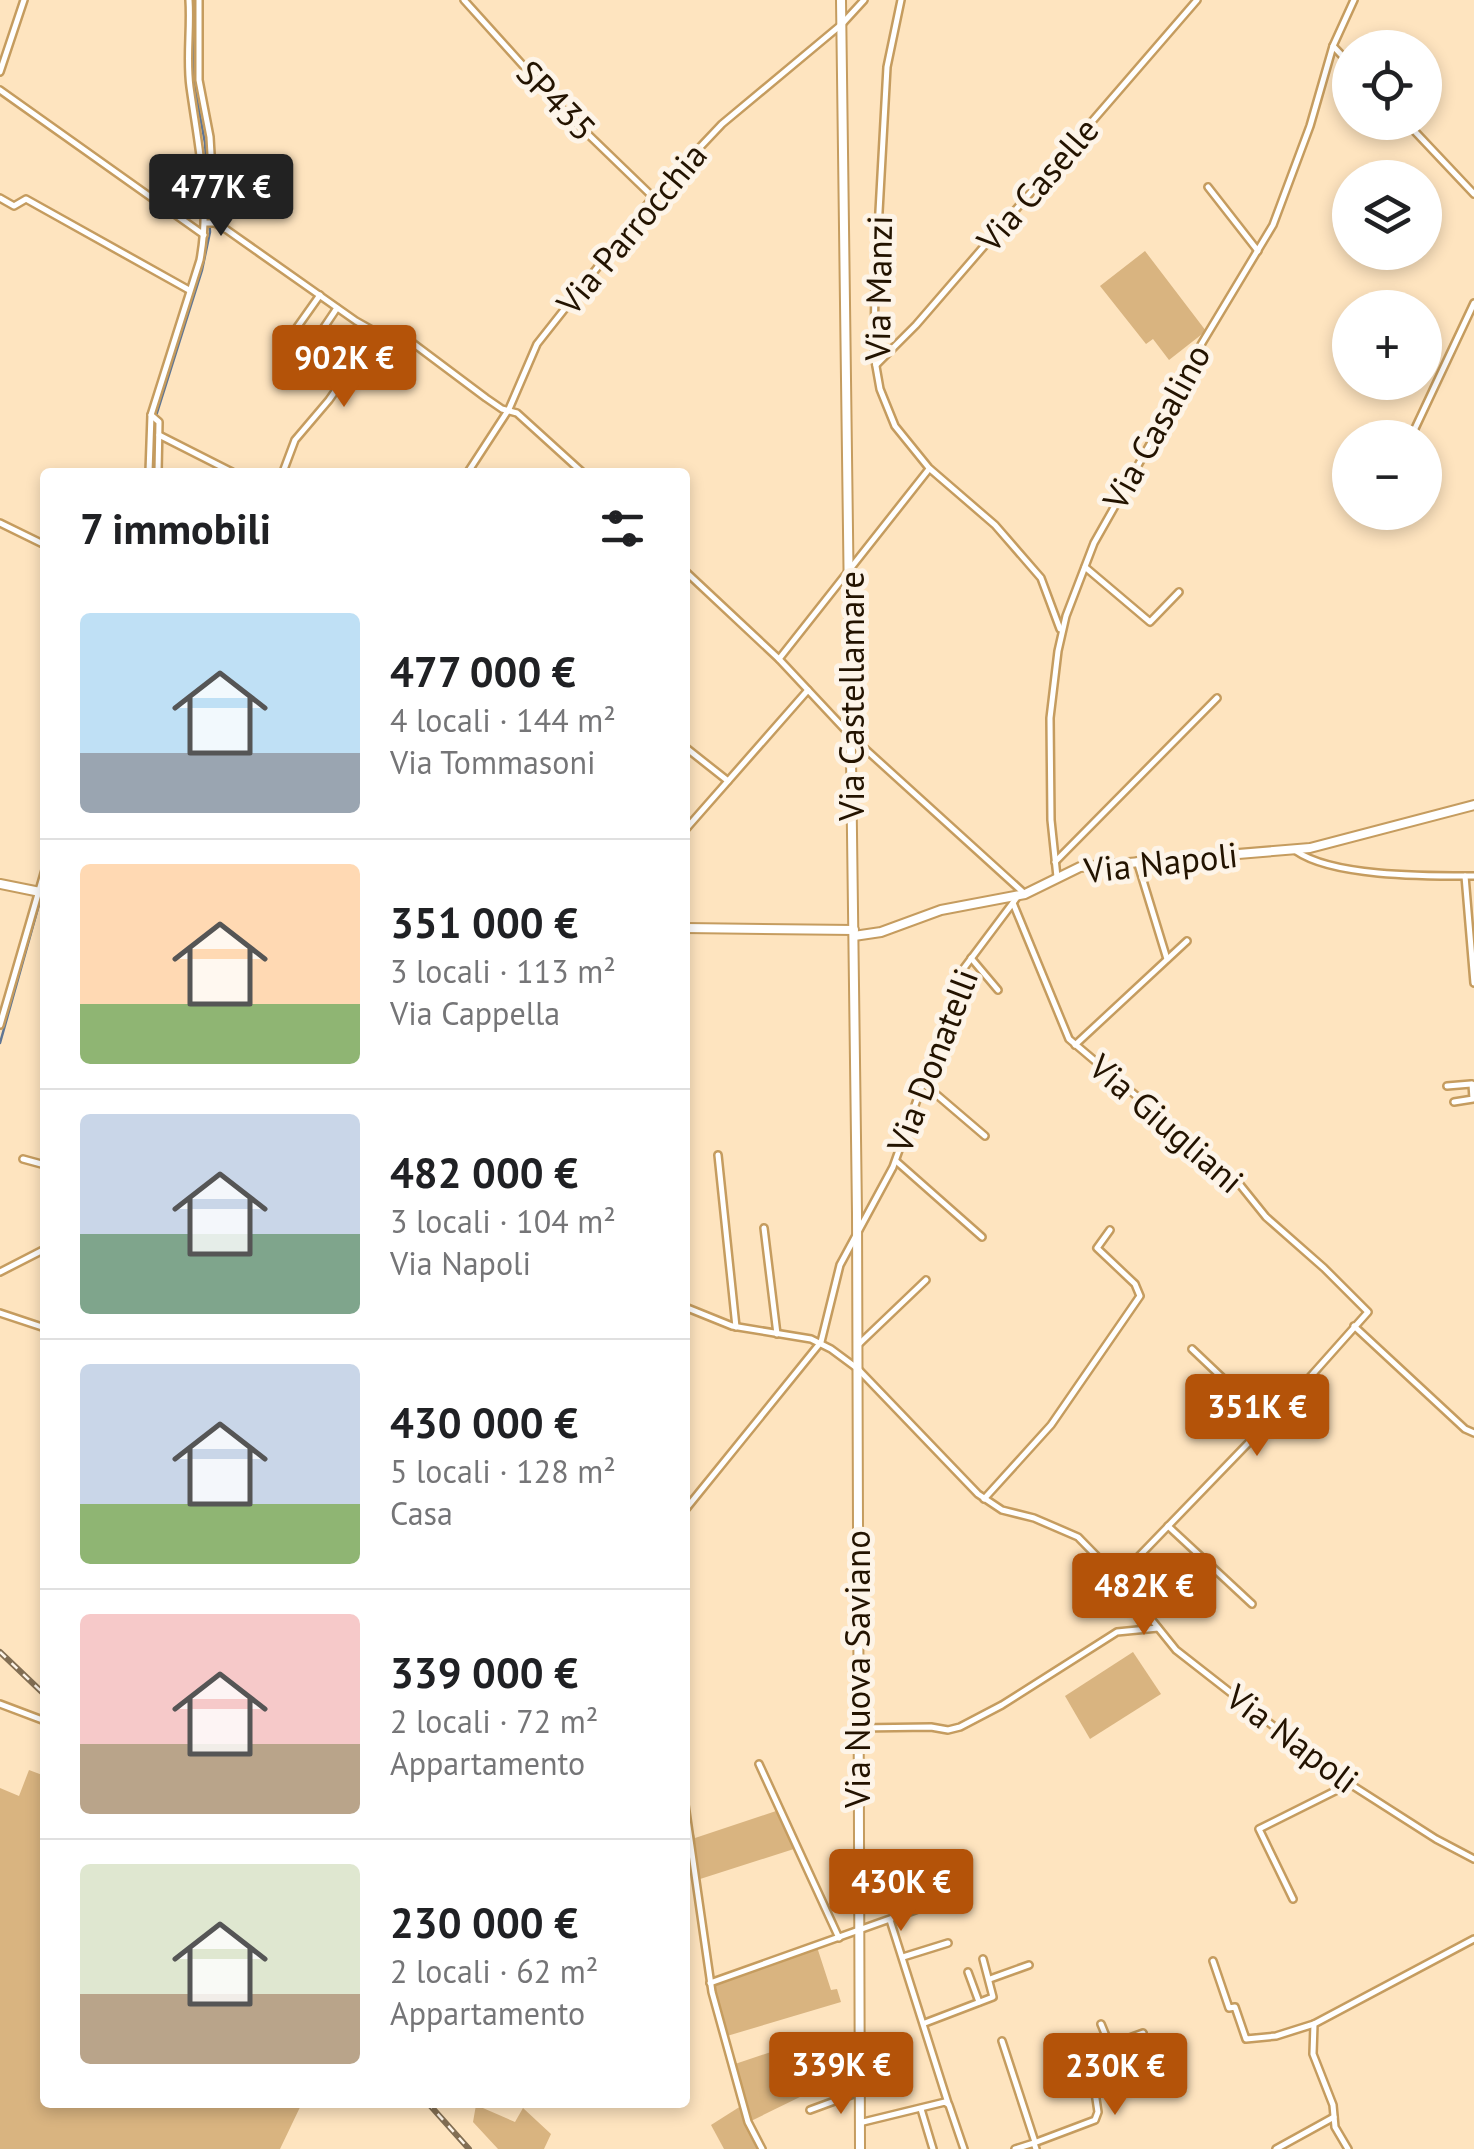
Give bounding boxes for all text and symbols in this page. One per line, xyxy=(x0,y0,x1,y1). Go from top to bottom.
map controls xyxy=(1332,30,1442,530)
button: locate xyxy=(1332,30,1442,140)
street label: SP435 xyxy=(507,50,606,151)
street label: Via Caselle xyxy=(966,108,1108,262)
street label: Via Parrocchia xyxy=(545,133,717,325)
pin: 477K € xyxy=(140,154,302,239)
button: layers xyxy=(1332,160,1442,270)
text: 477K € xyxy=(171,165,271,207)
street label: Via Manzi xyxy=(854,215,902,362)
button: + xyxy=(1332,290,1442,400)
pin: 902K € xyxy=(263,325,425,410)
text: 902K € xyxy=(294,336,394,378)
street label: Via Casalino xyxy=(1091,336,1220,518)
button: − xyxy=(1332,420,1442,530)
text: 7 immobili xyxy=(80,501,271,556)
icon: filters xyxy=(595,501,650,556)
street label: Via Castellamare xyxy=(828,571,874,822)
text: 477 000 € xyxy=(390,644,576,699)
icon: home xyxy=(160,653,280,773)
text: 4 locali · 144 m² xyxy=(390,699,616,741)
text: Via Tommasoni xyxy=(390,741,596,783)
street label: Via Napoli xyxy=(1081,831,1240,893)
text: 351 000 € xyxy=(390,895,578,950)
icon: home xyxy=(160,904,280,1024)
text: 3 locali · 113 m² xyxy=(390,950,616,992)
street label: Via Donatelli xyxy=(876,962,988,1160)
text: Via Cappella xyxy=(390,992,560,1034)
street label: Via Giugliani xyxy=(1079,1043,1253,1203)
text: 482 000 € xyxy=(390,1145,578,1200)
icon: home xyxy=(160,1154,280,1274)
text: 3 locali · 104 m² xyxy=(390,1200,616,1242)
text: Via Napoli xyxy=(390,1242,531,1284)
pin: 351K € xyxy=(1176,1374,1338,1459)
text: 351K € xyxy=(1207,1385,1307,1427)
text: 430 000 € xyxy=(390,1395,578,1450)
icon: home xyxy=(160,1404,280,1524)
text: 5 locali · 128 m² xyxy=(390,1450,616,1492)
text: Casa xyxy=(390,1492,453,1534)
street label: Via Nuova Saviano xyxy=(834,1530,880,1809)
pin: 482K € xyxy=(1063,1553,1225,1638)
text: 482K € xyxy=(1094,1564,1194,1606)
text: 339 000 € xyxy=(390,1645,578,1700)
icon: home xyxy=(160,1654,280,1774)
street label: Via Napoli xyxy=(1216,1673,1368,1803)
text: 2 locali · 72 m² xyxy=(390,1700,598,1742)
text: Appartamento xyxy=(390,1742,585,1784)
pin: 430K € xyxy=(820,1849,982,1934)
text: 430K € xyxy=(851,1860,951,1902)
text: 230 000 € xyxy=(390,1895,578,1950)
icon: home xyxy=(160,1904,280,2024)
text: 2 locali · 62 m² xyxy=(390,1950,598,1992)
text: Appartamento xyxy=(390,1992,585,2034)
pin: 339K € xyxy=(760,2032,922,2117)
pin: 230K € xyxy=(1034,2033,1196,2118)
text: 339K € xyxy=(791,2043,891,2085)
text: 230K € xyxy=(1065,2044,1165,2086)

